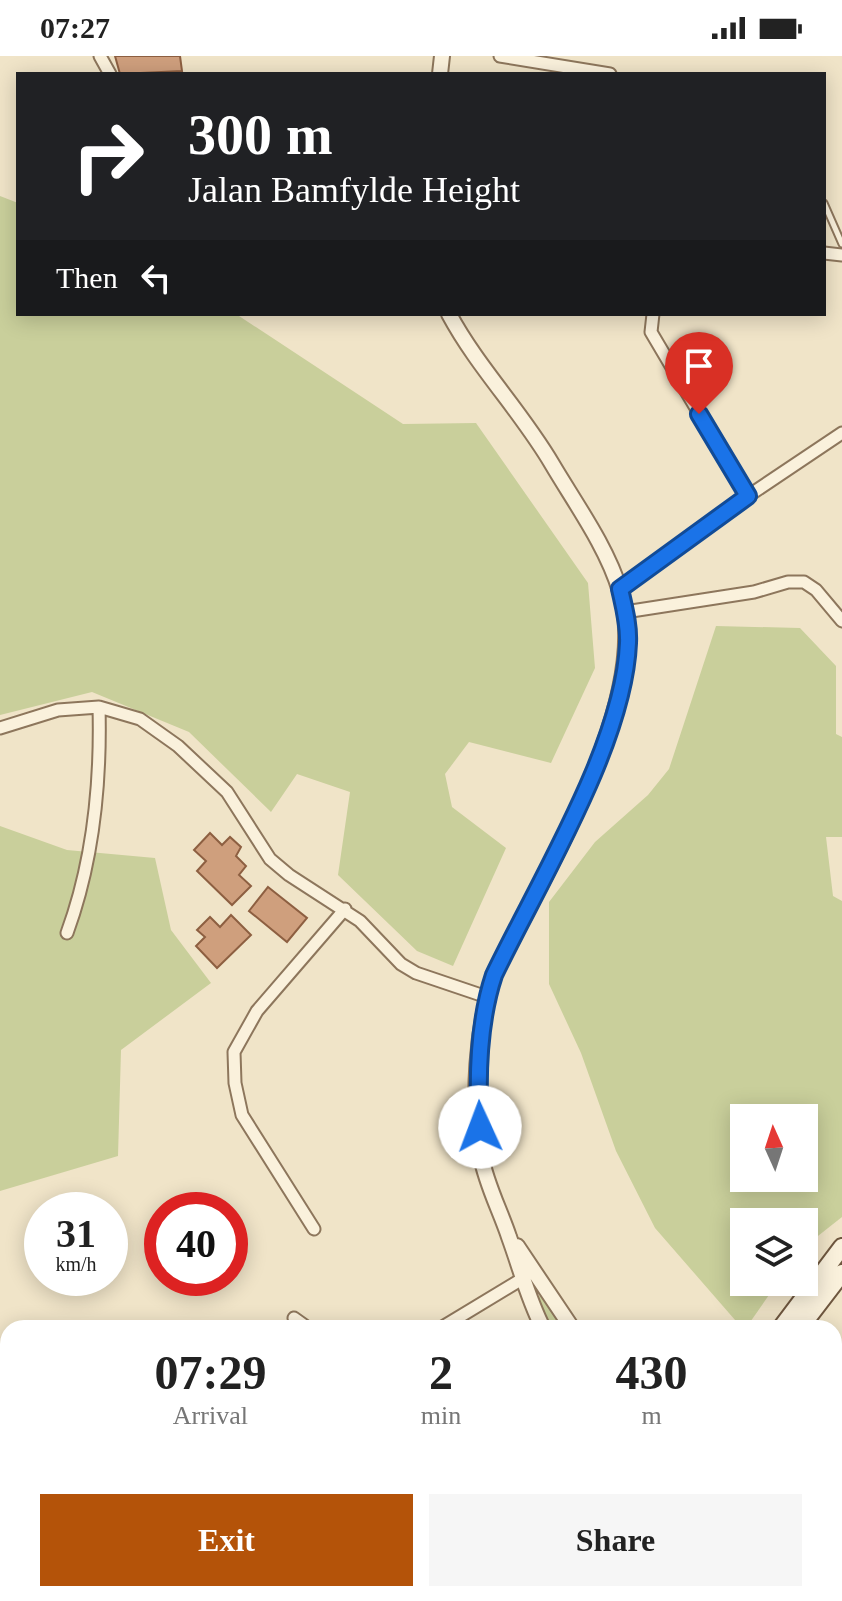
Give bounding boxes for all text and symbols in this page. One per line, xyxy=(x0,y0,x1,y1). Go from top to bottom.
text: 07:27 xyxy=(40,11,110,44)
icon: right xyxy=(56,104,160,208)
text: 300 m xyxy=(188,104,333,166)
text: Jalan Bamfylde Height xyxy=(188,170,520,210)
icon: left xyxy=(134,256,178,300)
text: Then xyxy=(56,261,118,294)
pin xyxy=(665,332,733,414)
icon: arrive xyxy=(677,344,721,388)
position arrow xyxy=(438,1085,522,1169)
north arrow xyxy=(730,1104,818,1192)
map controls xyxy=(730,1104,818,1296)
speed limit sign: 40 xyxy=(144,1192,248,1296)
button: layers xyxy=(730,1208,818,1296)
text: 31 xyxy=(56,1211,96,1256)
text: km/h xyxy=(55,1253,97,1275)
text: 07:29 xyxy=(154,1346,266,1399)
text: 2 xyxy=(429,1346,453,1399)
text: 430 xyxy=(616,1346,688,1399)
text: Arrival xyxy=(173,1401,248,1430)
text: min xyxy=(421,1401,461,1430)
text: m xyxy=(641,1401,662,1430)
button: Exit xyxy=(40,1494,413,1586)
button: Share xyxy=(429,1494,802,1586)

